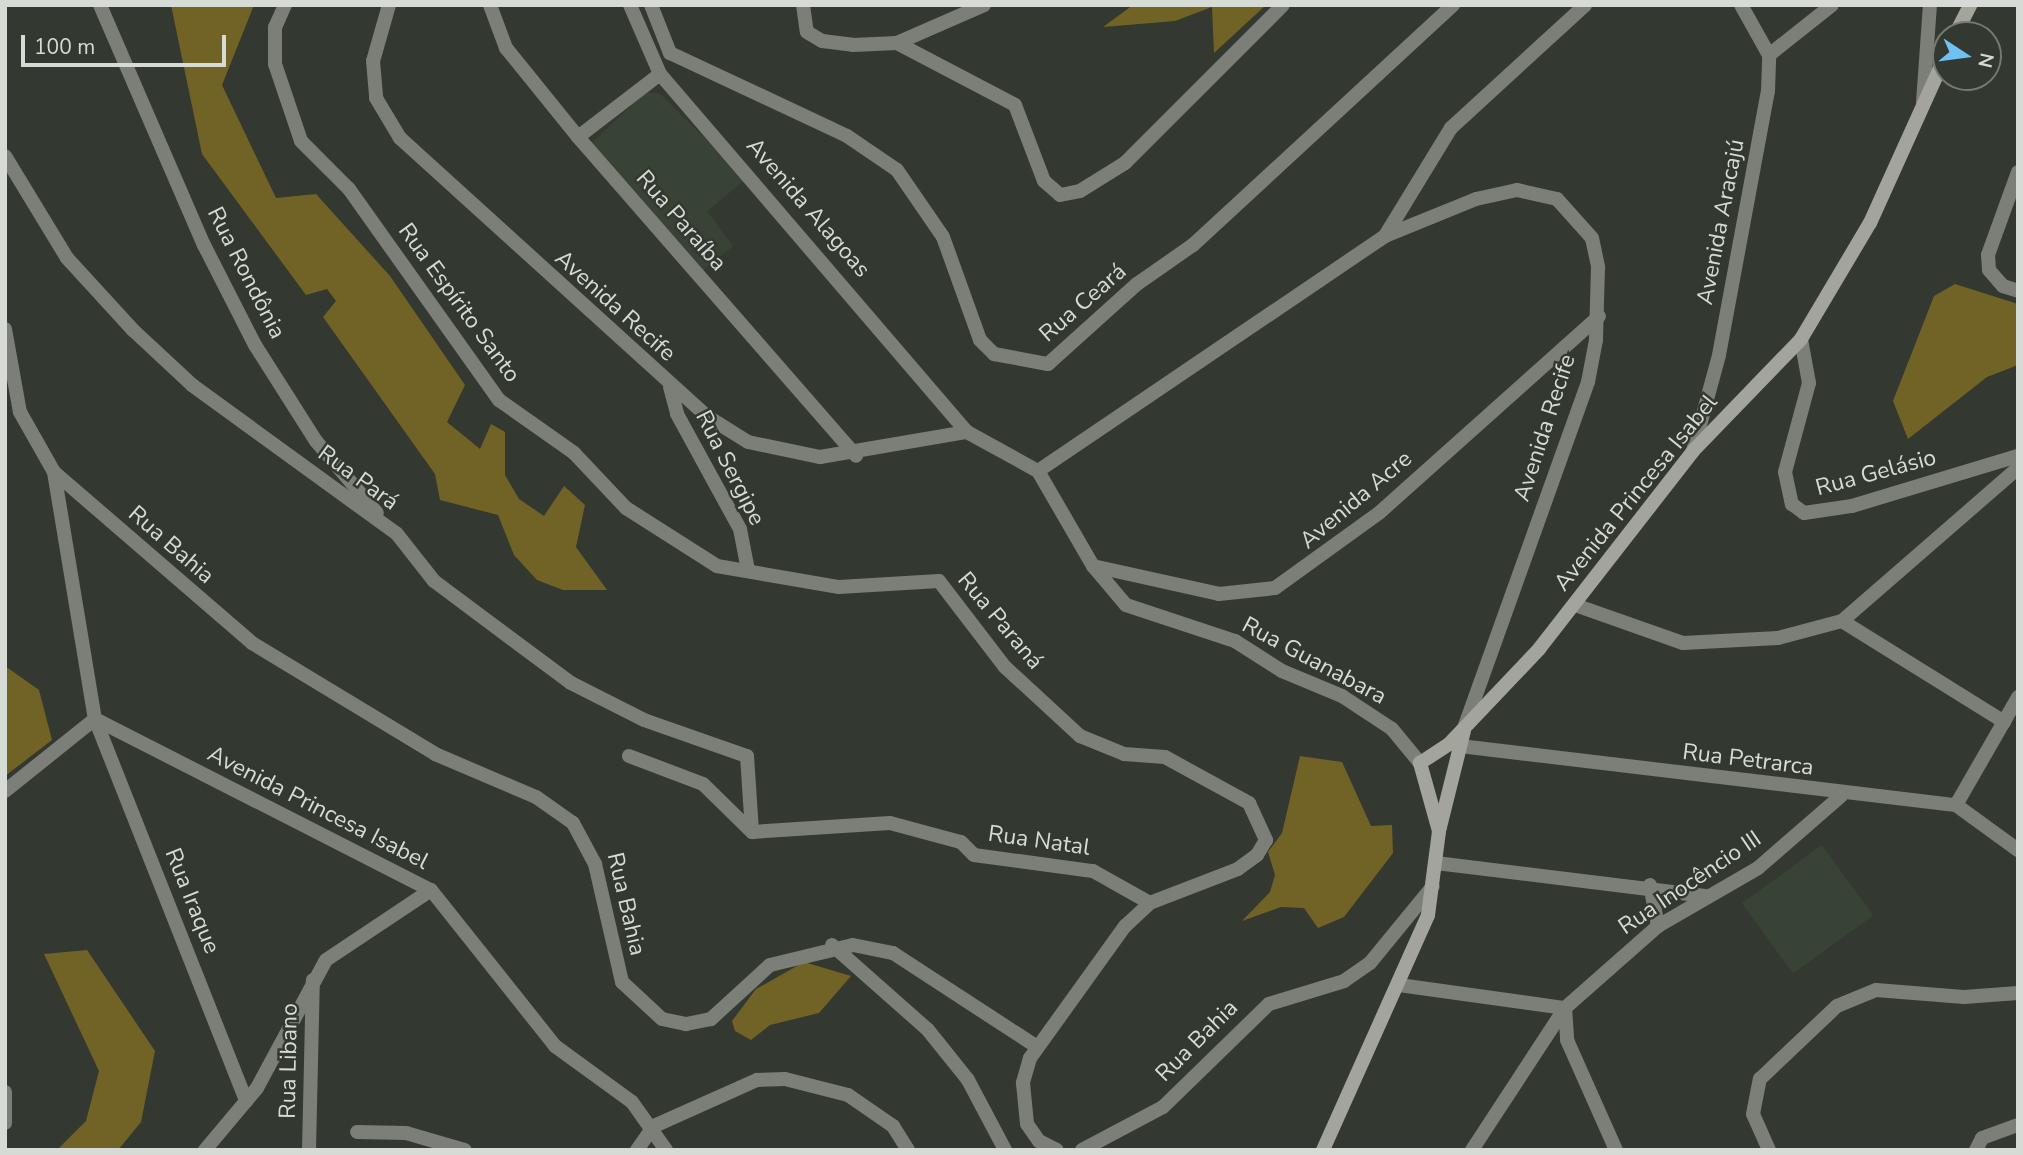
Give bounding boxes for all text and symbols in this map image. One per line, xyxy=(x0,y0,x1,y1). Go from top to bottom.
scale bar xyxy=(24,21,229,65)
north arrow xyxy=(1932,21,2002,91)
text: 100 m xyxy=(34,33,95,61)
text: N xyxy=(1971,50,2000,70)
street label: Avenida Alagoas xyxy=(740,133,876,283)
street label: Avenida Aracajú xyxy=(1691,137,1751,307)
street label: Rua Paraíba xyxy=(630,165,732,277)
street label: Rua Rondônia xyxy=(201,203,291,343)
street label: Rua Espírito Santo xyxy=(392,218,526,388)
street label: Avenida Recife xyxy=(549,245,681,367)
street label: Rua Ceará xyxy=(1034,258,1132,348)
street label: Avenida Recife xyxy=(1508,351,1582,505)
street label: Avenida Princesa Isabel xyxy=(1548,389,1724,597)
street label: Rua Sergipe xyxy=(689,406,771,530)
street label: Rua Pará xyxy=(312,440,404,516)
street label: Rua Gelásio xyxy=(1813,444,1939,502)
street label: Avenida Acre xyxy=(1294,445,1418,555)
street label: Rua Bahia xyxy=(122,500,220,590)
street label: Rua Paraná xyxy=(951,567,1049,675)
street label: Rua Guanabara xyxy=(1237,611,1391,711)
street label: Rua Petrarca xyxy=(1681,738,1815,782)
street label: Avenida Princesa Isabel xyxy=(203,740,433,876)
street label: Rua Natal xyxy=(986,820,1092,862)
street label: Rua Inocêncio III xyxy=(1613,825,1767,941)
street label: Rua Iraque xyxy=(158,844,226,958)
street label: Rua Bahia xyxy=(601,850,651,958)
street label: Rua Bahia xyxy=(1150,994,1244,1088)
street label: Rua Libano xyxy=(274,1003,304,1119)

